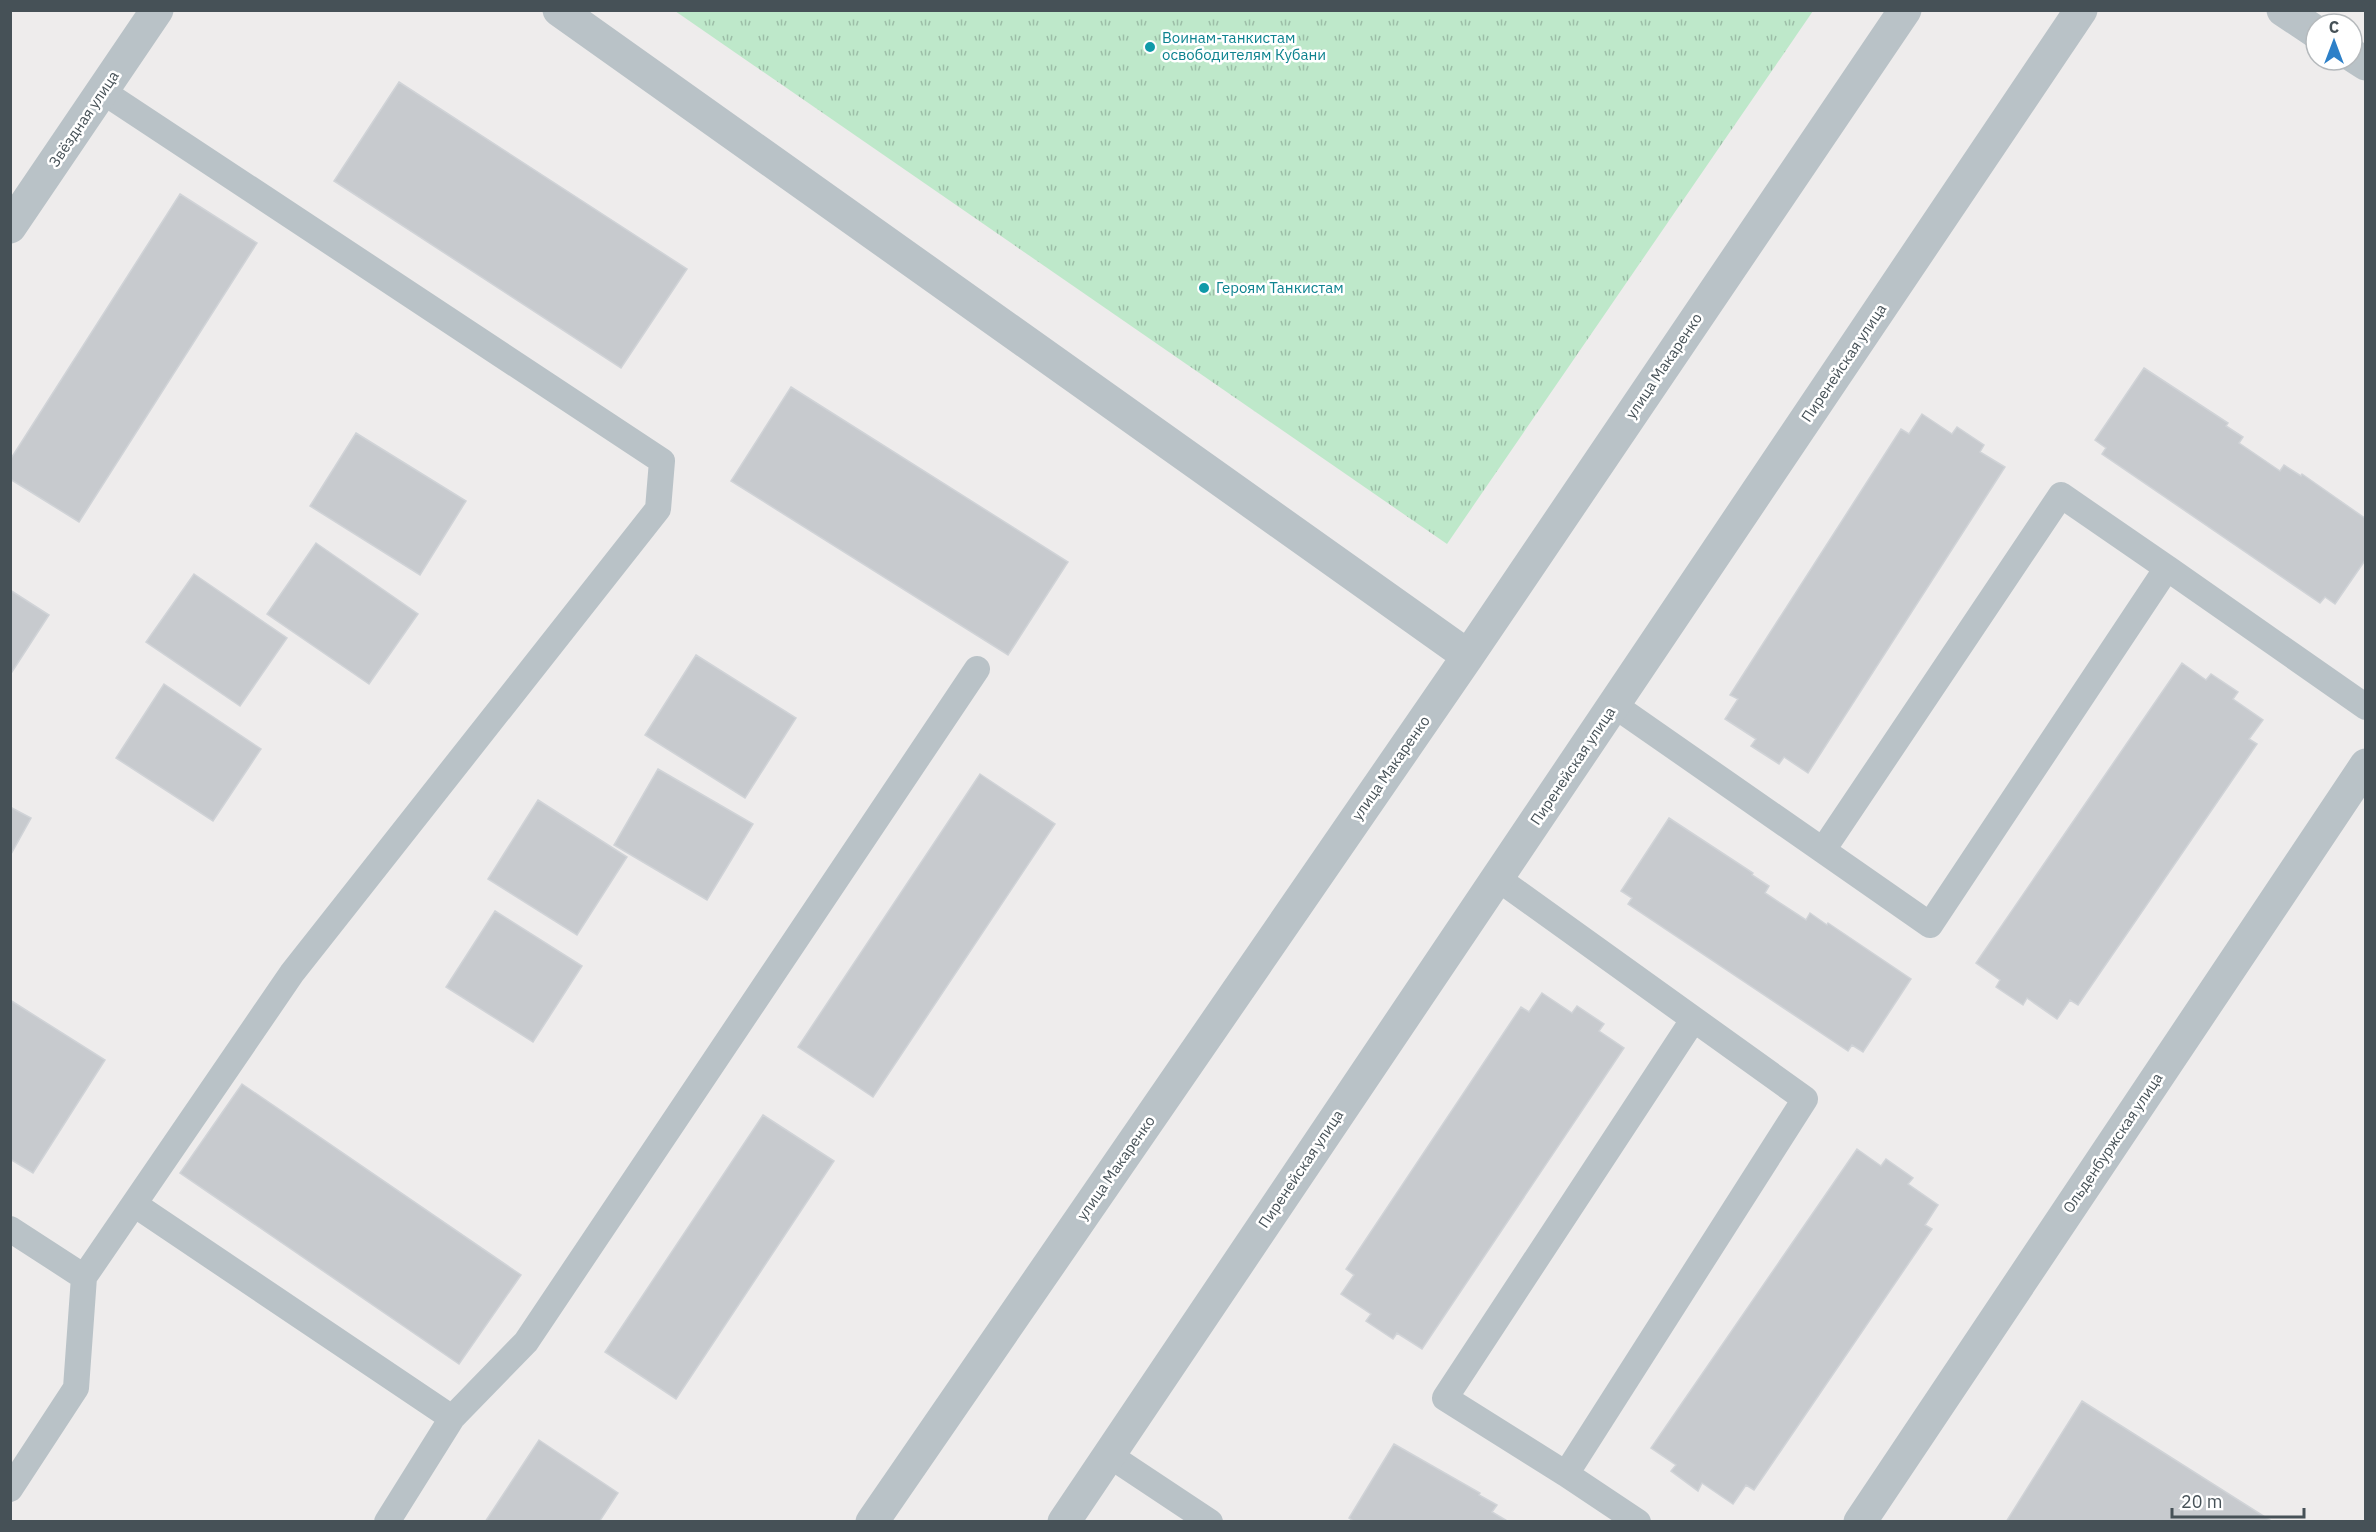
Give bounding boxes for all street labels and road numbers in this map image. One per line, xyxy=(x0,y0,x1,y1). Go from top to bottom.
street label: Звёздная улица xyxy=(44,67,123,170)
street label: Пиренейская улица xyxy=(1797,300,1890,426)
street label: улица Макаренко xyxy=(1621,309,1706,422)
street label: Пиренейская улица xyxy=(1526,703,1619,829)
street label: улица Макаренко xyxy=(1347,712,1434,824)
street label: Ольденбуржская улица xyxy=(2059,1069,2167,1217)
street label: Пиренейская улица xyxy=(1254,1106,1347,1232)
street label: улица Макаренко xyxy=(1072,1112,1159,1224)

